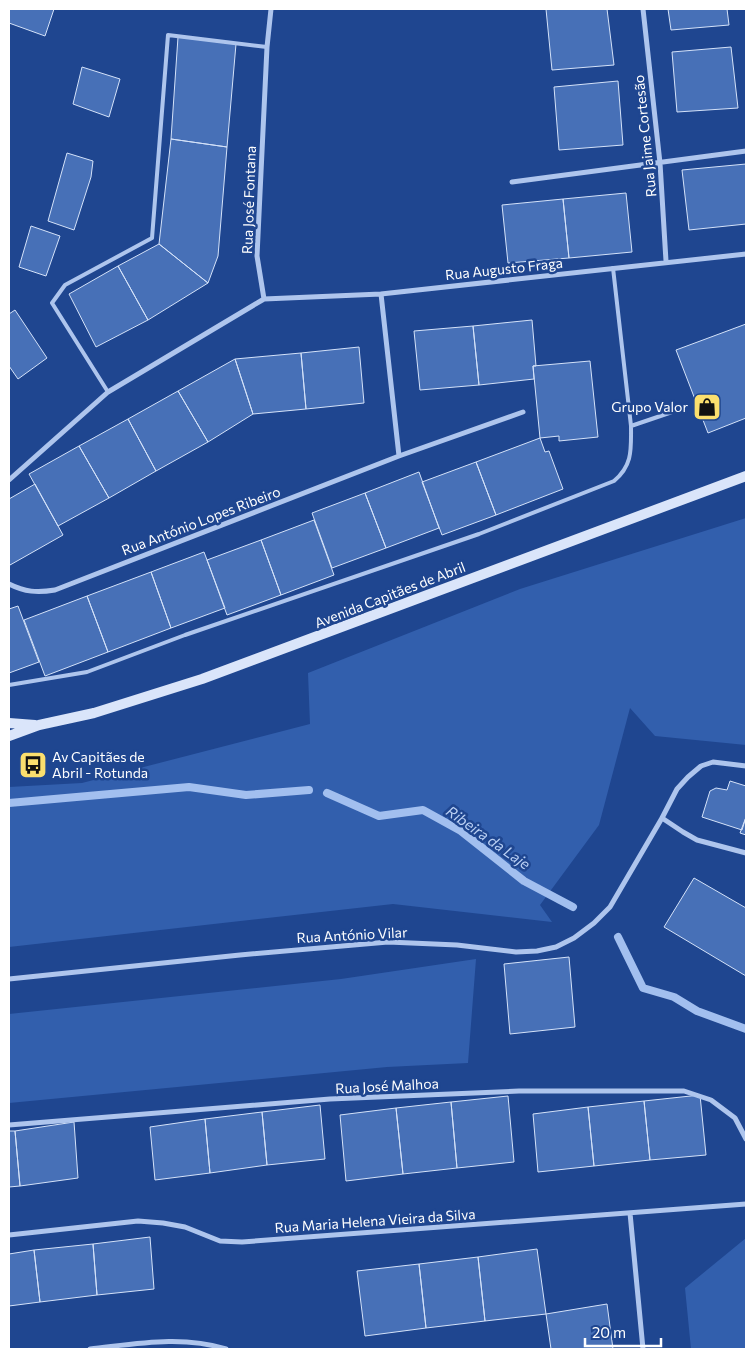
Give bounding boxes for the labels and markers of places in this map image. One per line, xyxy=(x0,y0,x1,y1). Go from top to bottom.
shop icon: Grupo Valor xyxy=(692,392,722,422)
place label: Grupo Valor xyxy=(611,398,688,415)
place label: Av Capitães de Abril - Rotunda xyxy=(52,748,148,781)
bus stop icon: Av Capitães de Abril - Rotunda xyxy=(18,750,48,780)

